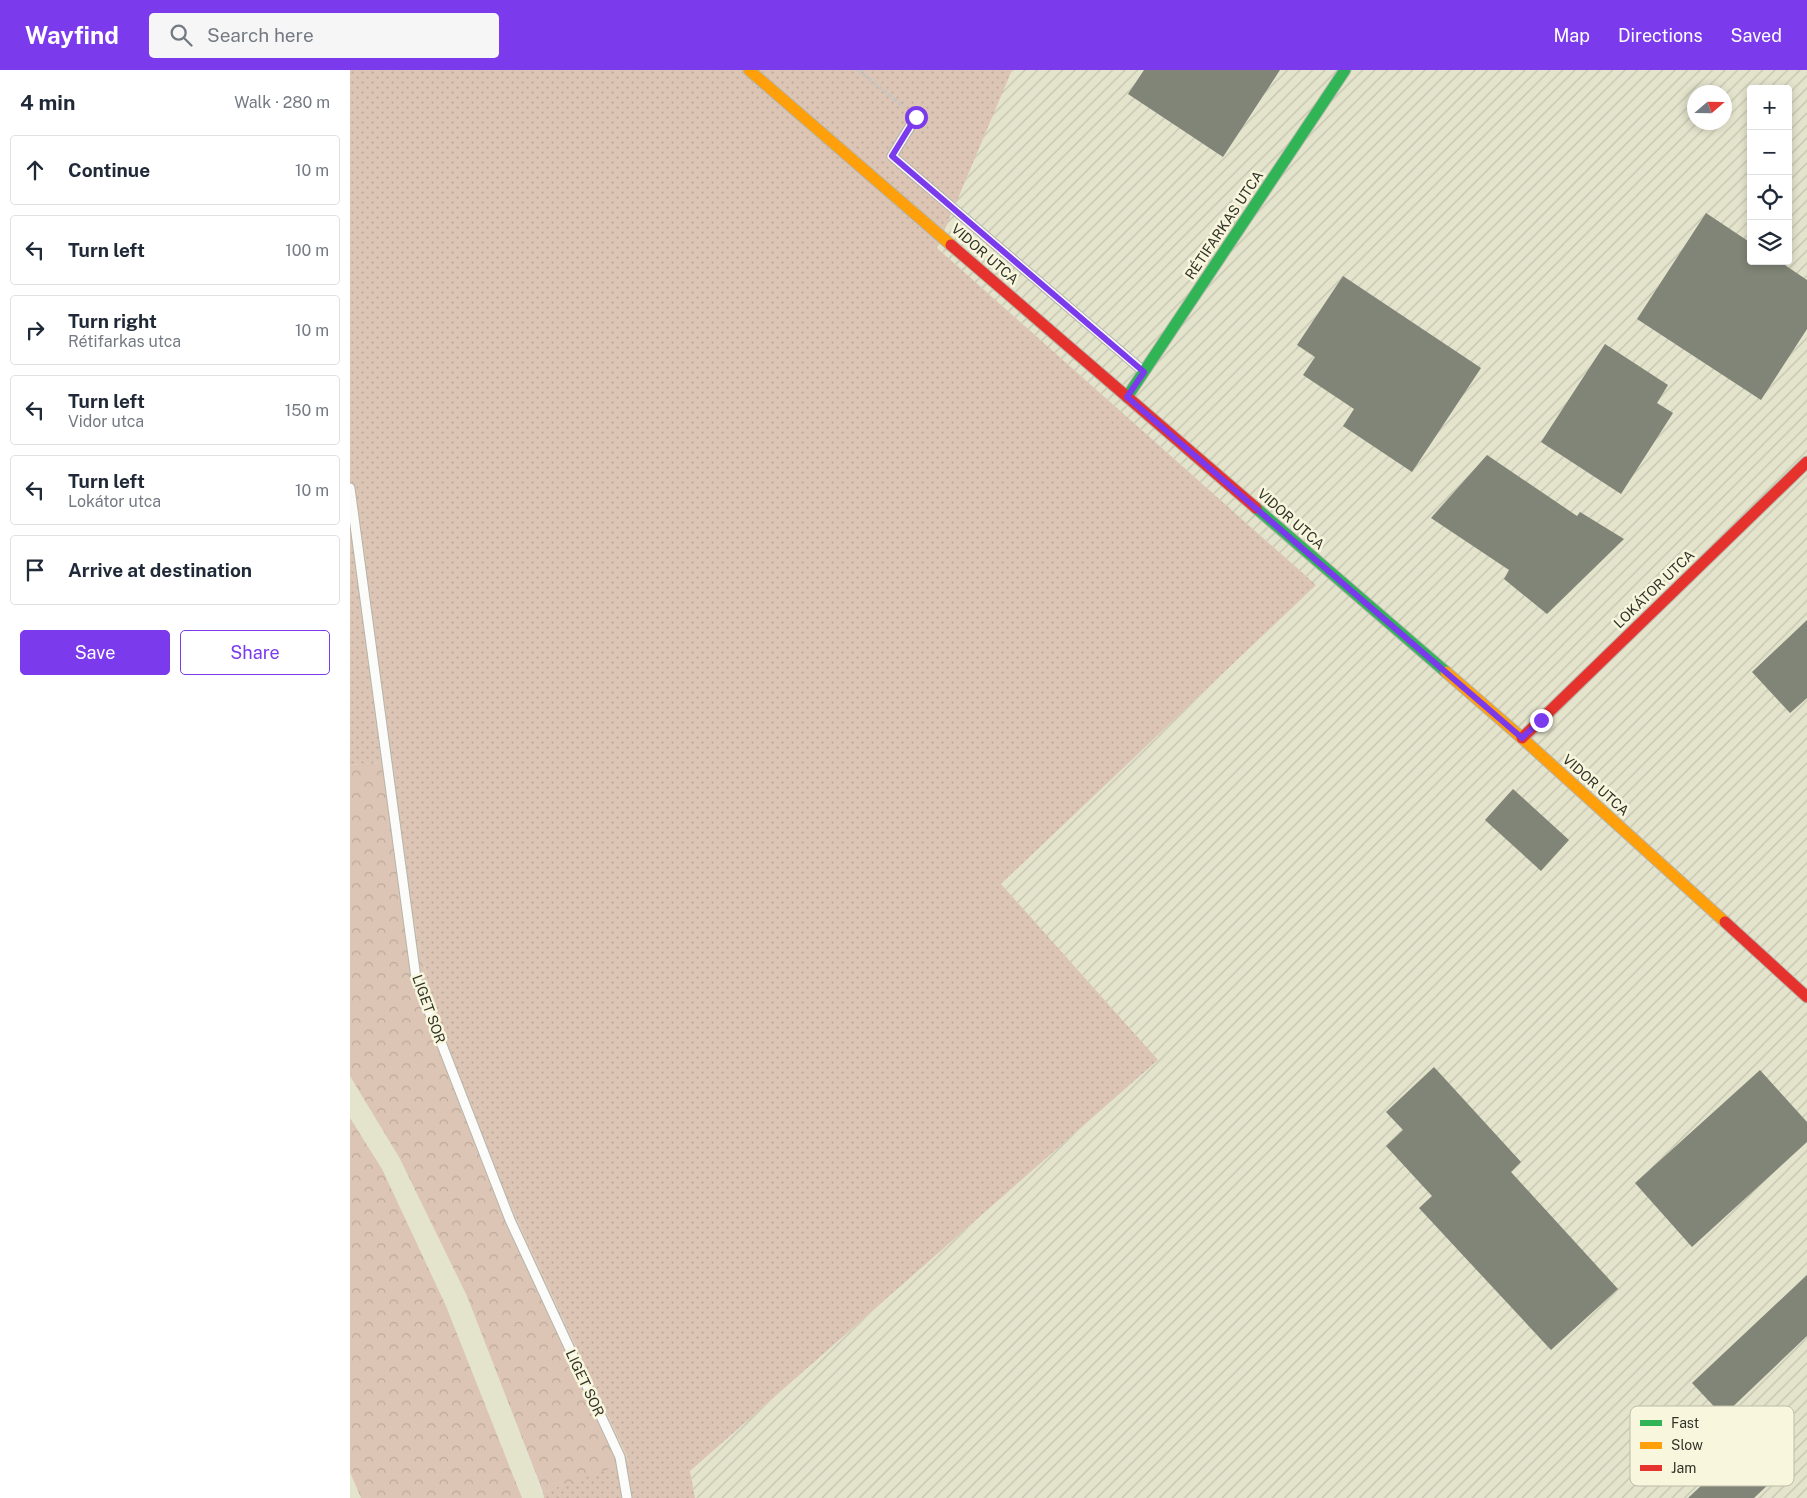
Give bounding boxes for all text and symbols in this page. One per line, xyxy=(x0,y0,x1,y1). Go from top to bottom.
search box xyxy=(149,13,499,58)
text: Wayfind xyxy=(25,21,119,49)
icon: search xyxy=(167,21,195,49)
text: Search here xyxy=(207,24,314,46)
text: Map xyxy=(1553,25,1590,46)
text: Directions xyxy=(1618,25,1703,46)
text: Saved xyxy=(1731,25,1782,46)
north arrow xyxy=(1687,85,1732,130)
map controls xyxy=(1747,85,1792,265)
button: + xyxy=(1747,85,1792,130)
text: 4 min xyxy=(20,90,75,115)
text: Walk · 280 m xyxy=(234,93,330,112)
route start xyxy=(905,106,928,129)
button: − xyxy=(1747,130,1792,175)
icon: ahead xyxy=(21,156,49,184)
text: Continue xyxy=(68,159,150,181)
text: 10 m xyxy=(295,161,329,180)
street label: RÉTIFARKAS UTCA xyxy=(1181,167,1266,282)
button: locate xyxy=(1747,175,1792,220)
button: layers xyxy=(1747,220,1792,265)
street label: VIDOR UTCA xyxy=(948,221,1022,288)
icon: left xyxy=(21,236,49,264)
text: Turn left xyxy=(68,239,145,261)
text: 100 m xyxy=(285,241,329,260)
text: Turn right xyxy=(68,310,157,332)
icon: right xyxy=(21,316,49,344)
text: 10 m xyxy=(295,321,329,340)
text: Rétifarkas utca xyxy=(68,332,181,351)
text: Turn left xyxy=(68,390,145,412)
icon: left xyxy=(21,396,49,424)
text: 150 m xyxy=(285,401,329,420)
text: Vidor utca xyxy=(68,412,144,431)
text: Turn left xyxy=(68,470,145,492)
icon: left xyxy=(21,476,49,504)
text: 10 m xyxy=(295,481,329,500)
street label: VIDOR UTCA xyxy=(1254,486,1328,553)
text: Lokátor utca xyxy=(68,492,161,511)
street label: LOKÁTOR UTCA xyxy=(1610,546,1697,631)
icon: arrive xyxy=(21,556,49,584)
text: Arrive at destination xyxy=(68,559,252,581)
button: Save xyxy=(20,630,170,675)
button: Share xyxy=(180,630,330,675)
route end xyxy=(1530,709,1553,732)
street label: VIDOR UTCA xyxy=(1560,751,1632,819)
street label: LIGET SOR xyxy=(409,972,449,1046)
street label: LIGET SOR xyxy=(563,1347,607,1419)
legend xyxy=(1630,1406,1794,1486)
text: Fast xyxy=(1671,1415,1699,1431)
text: Slow xyxy=(1671,1437,1703,1453)
text: Jam xyxy=(1671,1460,1696,1476)

